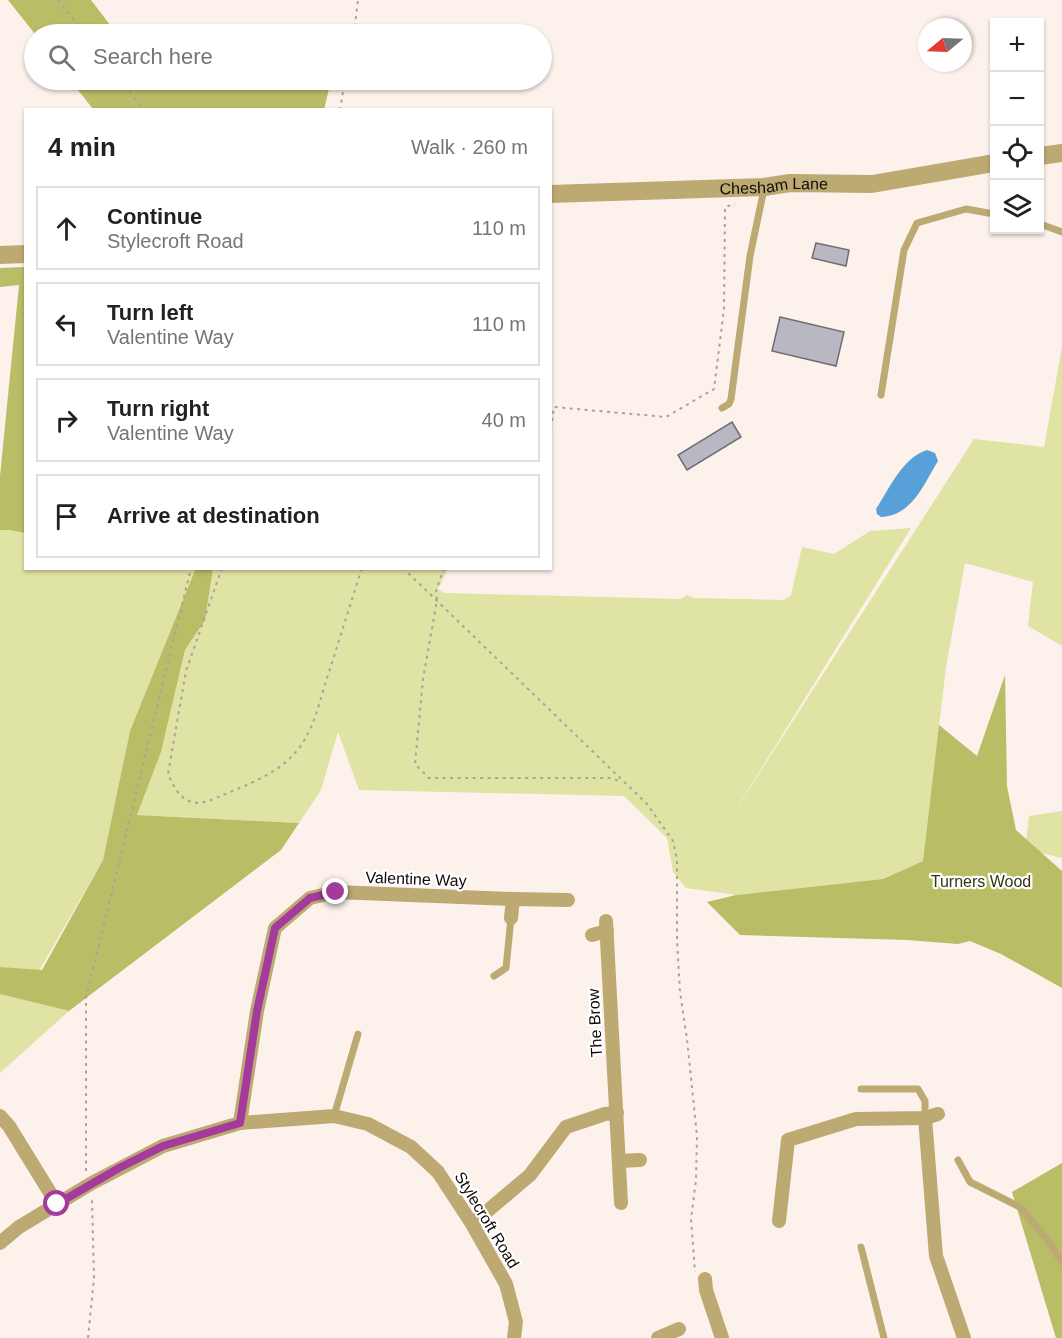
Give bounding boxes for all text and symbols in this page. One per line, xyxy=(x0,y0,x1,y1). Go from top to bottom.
north arrow xyxy=(918,18,972,72)
map controls xyxy=(990,18,1044,234)
button: + xyxy=(990,18,1044,72)
search box xyxy=(24,24,552,90)
icon: search xyxy=(45,41,78,74)
text: Search here xyxy=(93,44,213,69)
button: − xyxy=(990,72,1044,126)
button: locate xyxy=(990,126,1044,180)
text: 4 min xyxy=(48,132,116,162)
text: Walk · 260 m xyxy=(411,136,528,158)
street label: Chesham Lane xyxy=(719,174,828,197)
button: layers xyxy=(990,180,1044,234)
text: Continue xyxy=(107,204,202,229)
icon: ahead xyxy=(50,212,83,245)
text: 110 m xyxy=(472,217,526,239)
text: Stylecroft Road xyxy=(107,230,244,252)
text: Turn left xyxy=(107,300,193,325)
icon: left xyxy=(50,308,83,341)
text: 110 m xyxy=(472,313,526,335)
text: Valentine Way xyxy=(107,326,234,348)
text: Turn right xyxy=(107,396,209,421)
icon: right xyxy=(50,404,83,437)
text: 40 m xyxy=(482,409,526,431)
text: Valentine Way xyxy=(107,422,234,444)
icon: arrive xyxy=(50,500,83,533)
text: Arrive at destination xyxy=(107,503,320,528)
street label: Valentine Way xyxy=(365,869,467,889)
park label: Turners Wood xyxy=(931,873,1031,890)
route end xyxy=(322,878,348,904)
street label: The Brow xyxy=(585,988,605,1058)
street label: Stylecroft Road xyxy=(452,1169,522,1271)
route start xyxy=(43,1190,69,1216)

